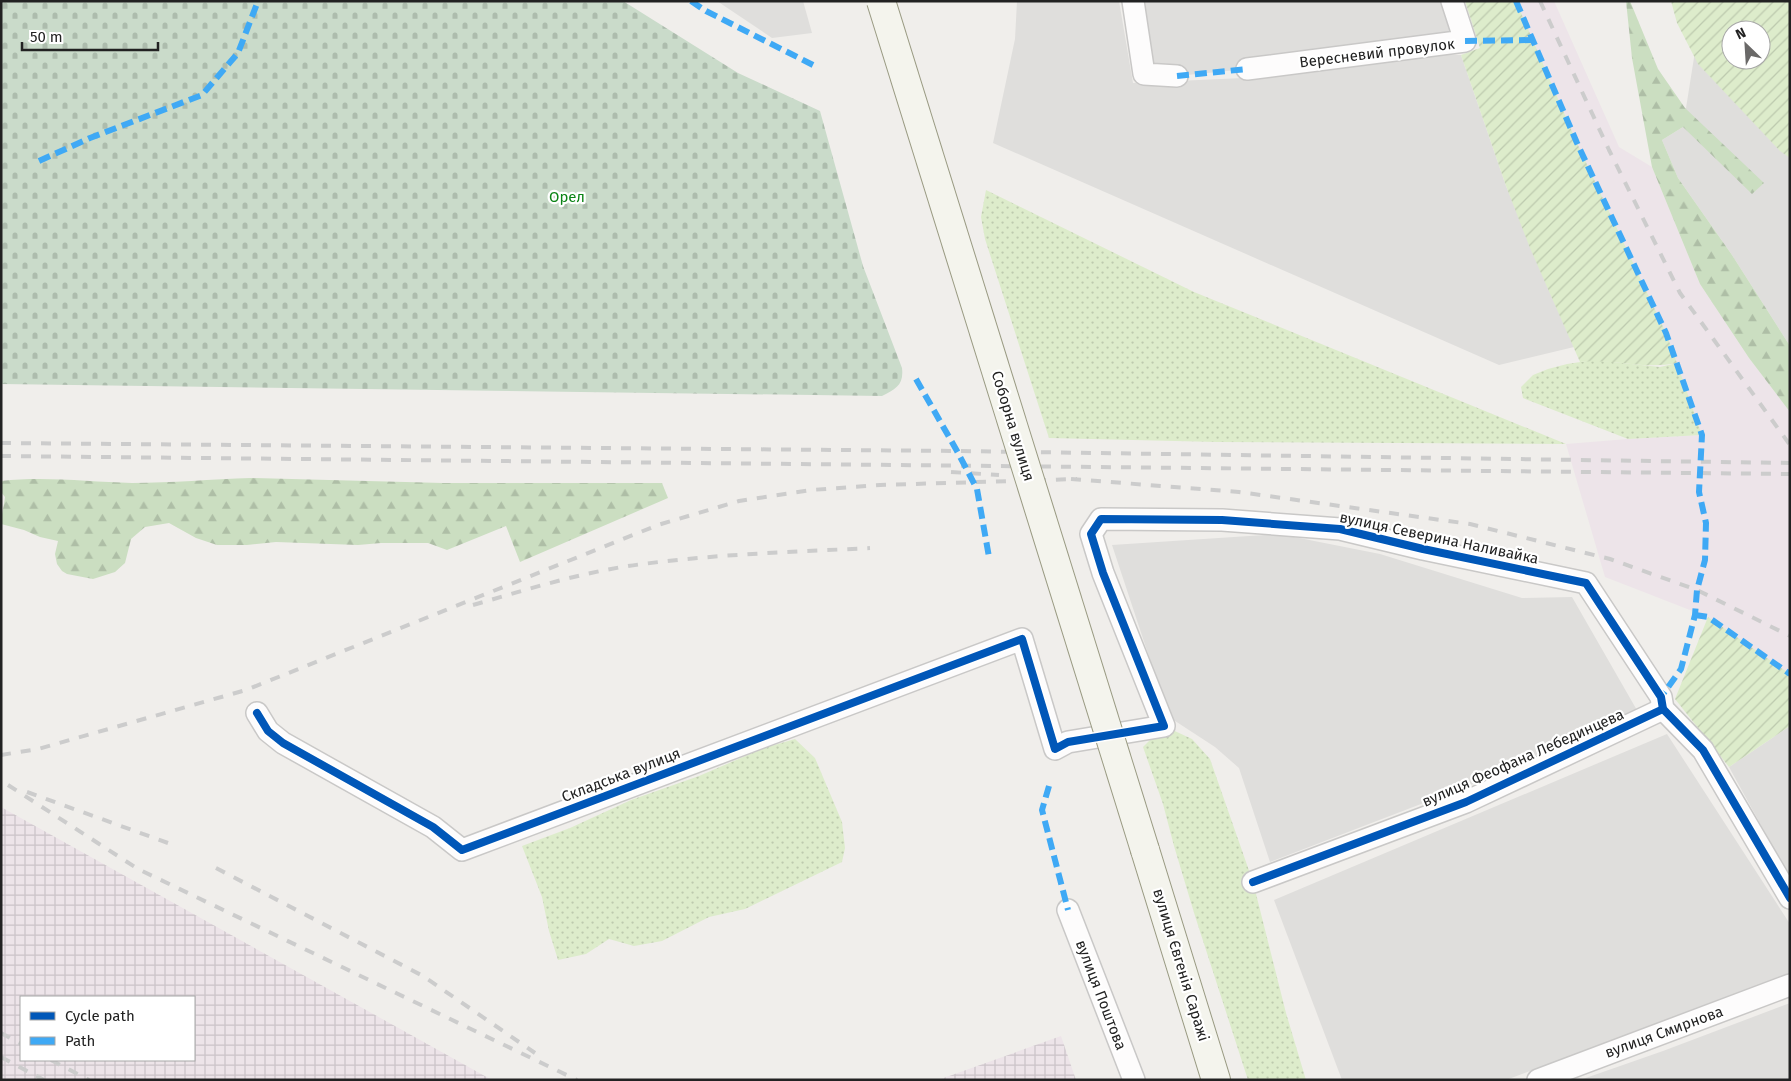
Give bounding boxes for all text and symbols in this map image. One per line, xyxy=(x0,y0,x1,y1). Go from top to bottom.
scale bar xyxy=(22,20,159,52)
north arrow xyxy=(1721,20,1771,70)
text: N xyxy=(1733,24,1749,43)
text: 50 m xyxy=(30,28,63,46)
street label: Вересневий провулок xyxy=(1298,35,1456,71)
park label: Орел xyxy=(549,188,585,206)
street label: Соборна вулиця xyxy=(988,369,1038,483)
street label: вулиця Северина Наливайка xyxy=(1338,508,1540,568)
street label: вулиця Феофана Лебединцева xyxy=(1419,705,1627,811)
street label: Складська вулиця xyxy=(559,744,683,806)
street label: вулиця Євгенія Саражі xyxy=(1149,886,1213,1044)
street label: вулиця Поштова xyxy=(1072,937,1130,1053)
legend xyxy=(20,996,195,1061)
street label: вулиця Смирнова xyxy=(1602,1002,1726,1062)
text: Cycle path xyxy=(65,1007,135,1025)
text: Path xyxy=(65,1032,95,1050)

